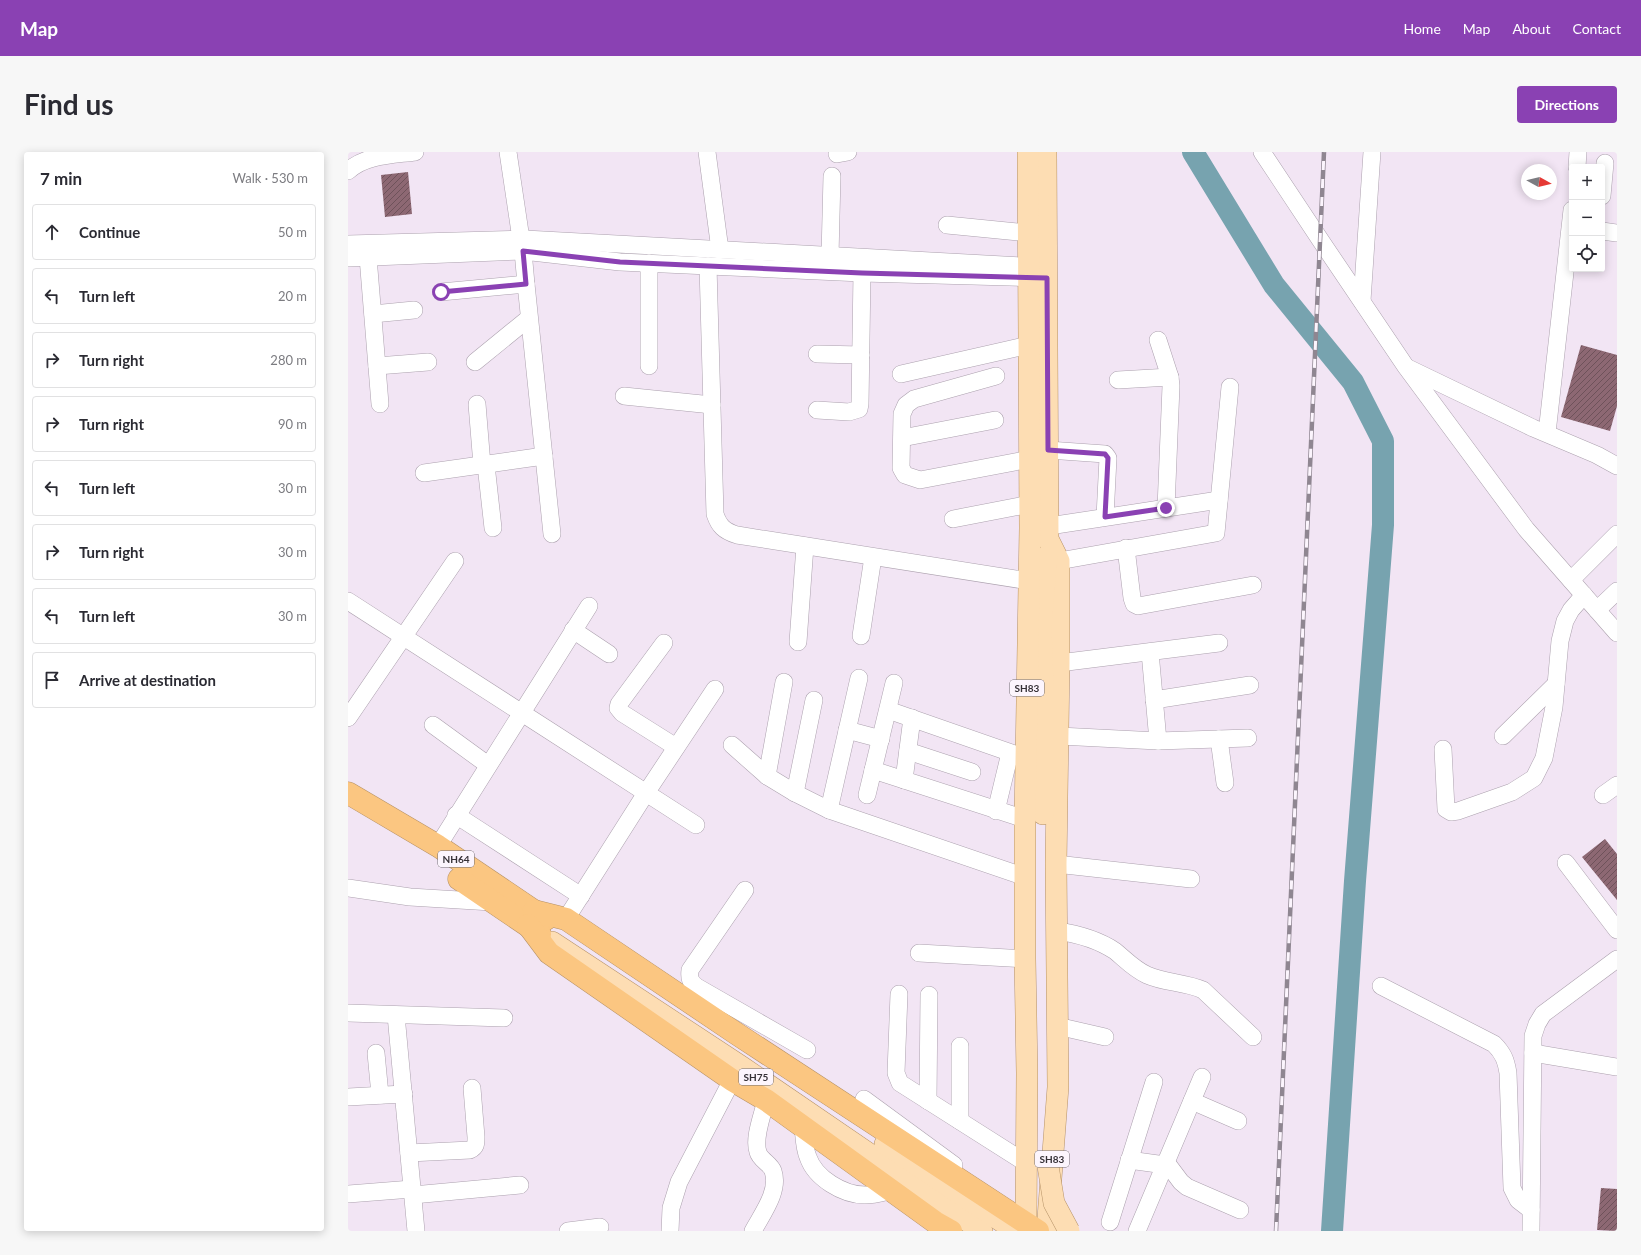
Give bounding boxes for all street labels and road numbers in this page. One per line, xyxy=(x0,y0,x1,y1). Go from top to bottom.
road number: SH83 xyxy=(1010,680,1044,696)
road number: NH64 xyxy=(438,851,474,867)
road number: SH75 xyxy=(739,1069,773,1085)
road number: SH83 xyxy=(1035,1151,1069,1167)

